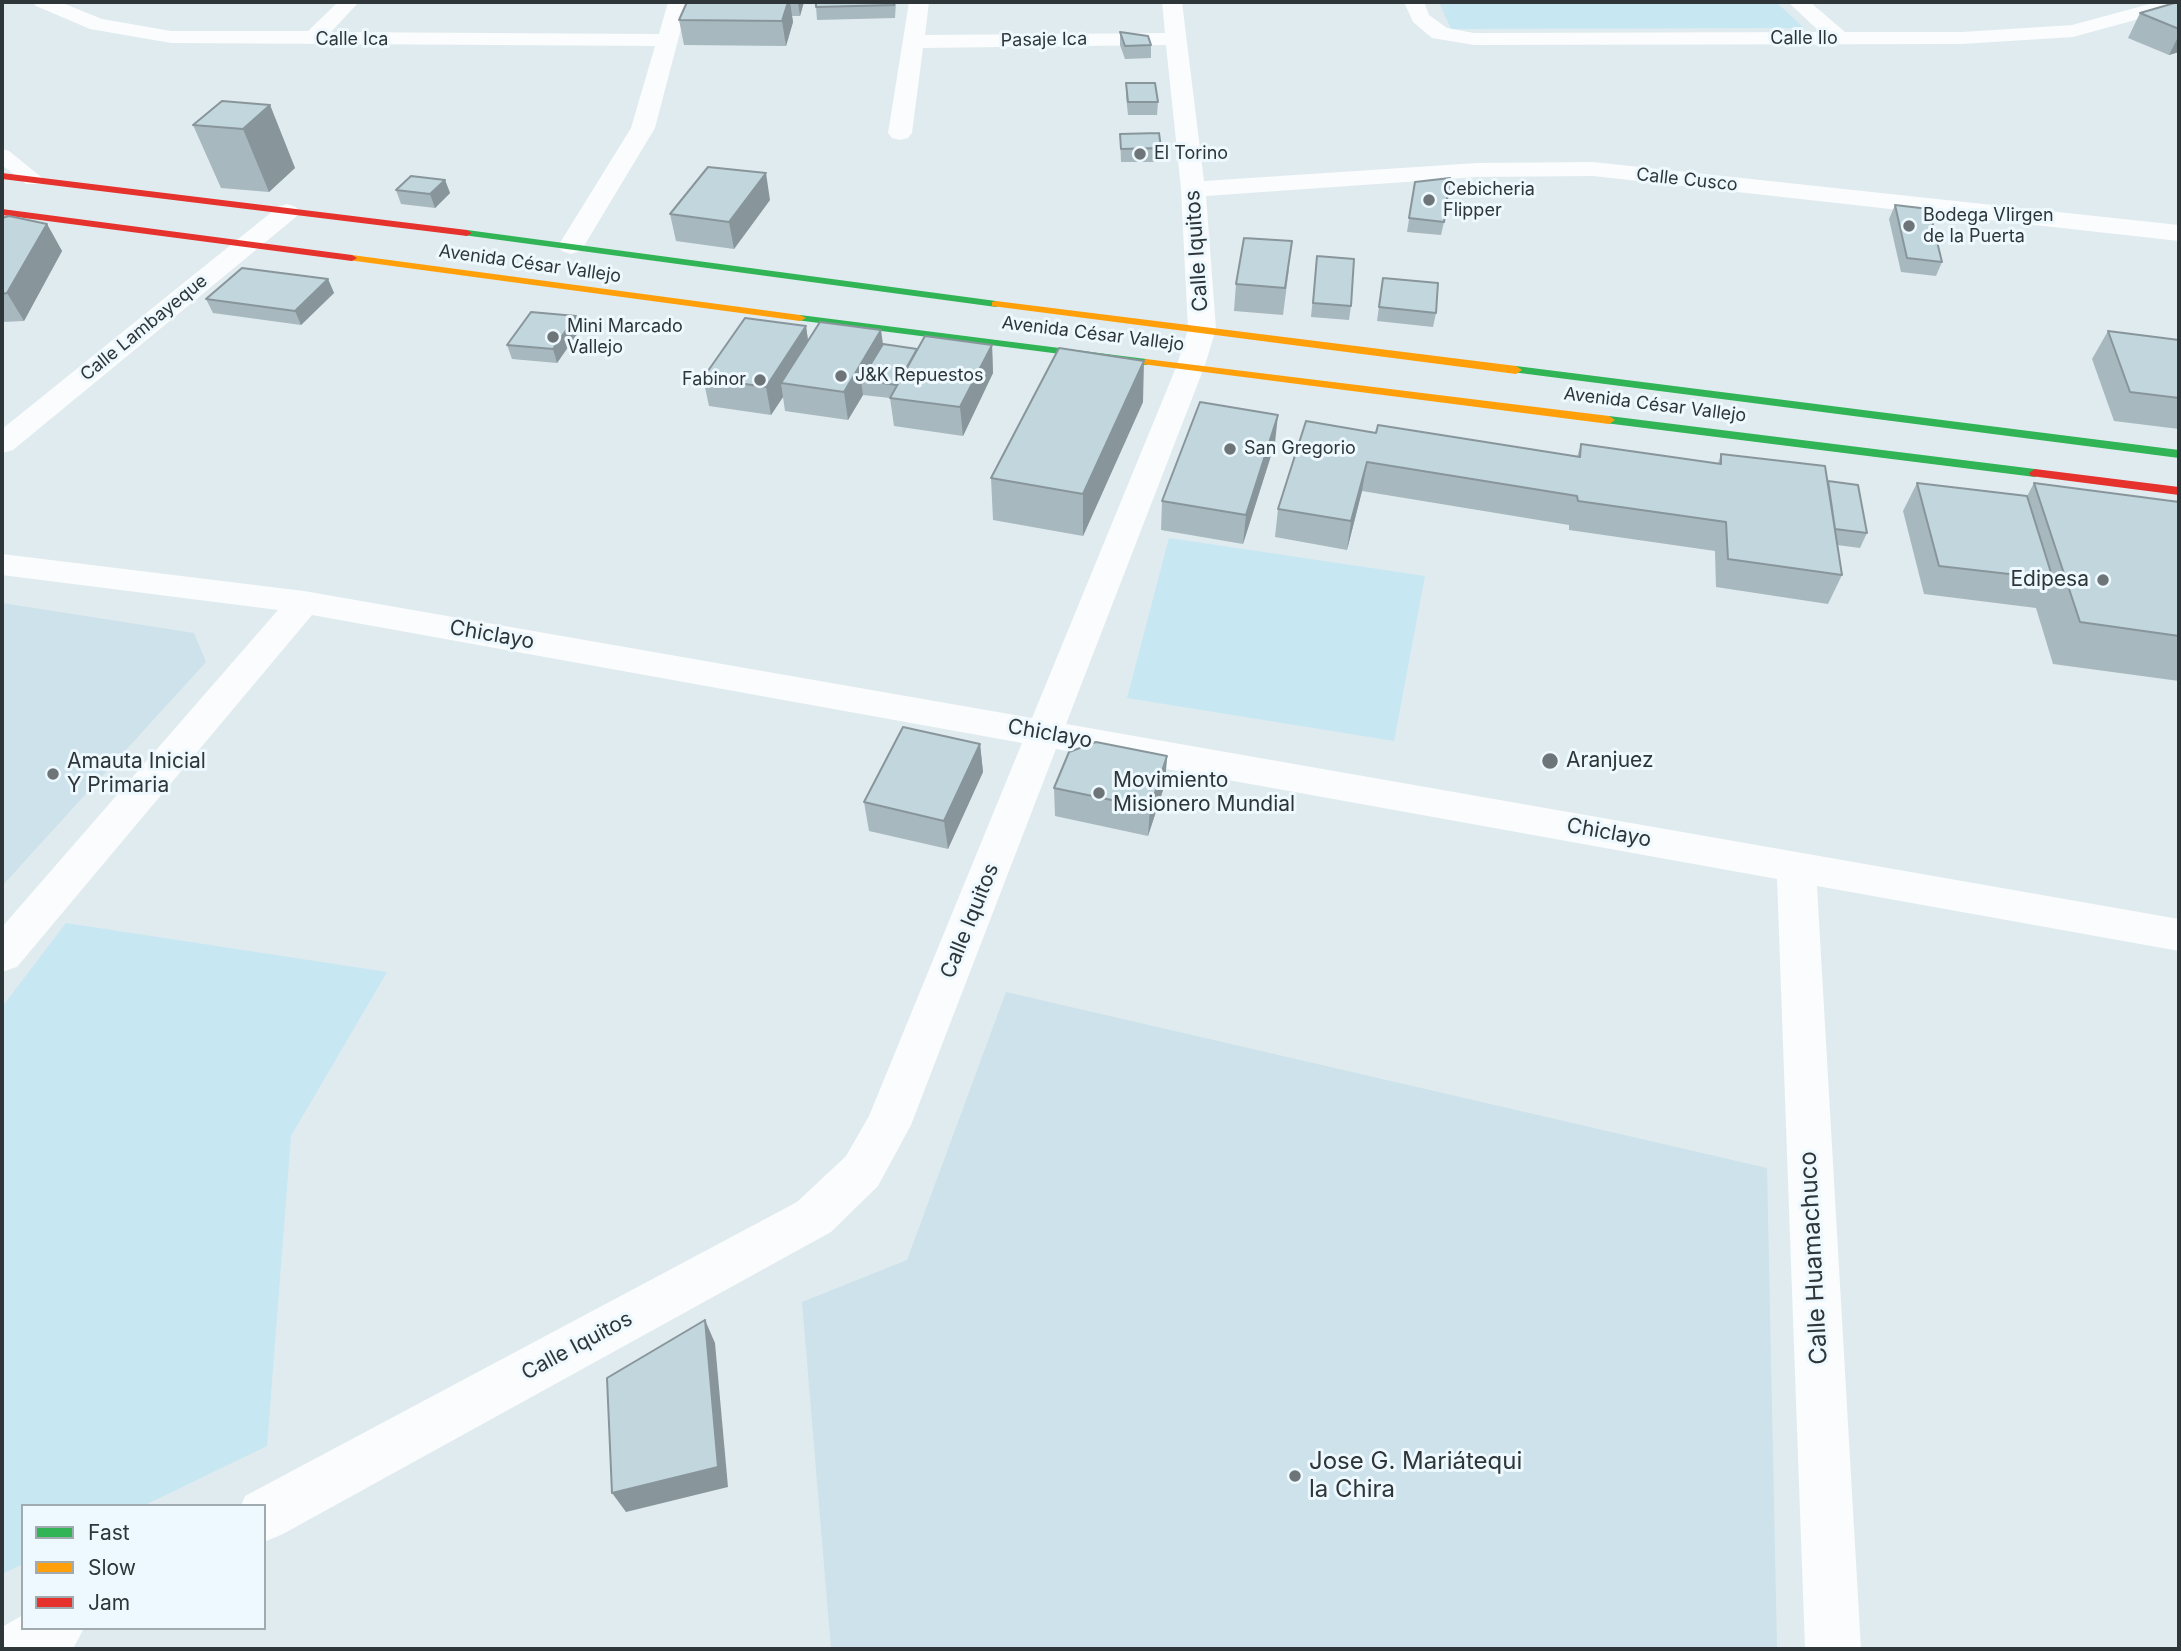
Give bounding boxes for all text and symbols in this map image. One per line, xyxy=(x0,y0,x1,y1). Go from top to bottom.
street label: Pasaje Ica xyxy=(1001,28,1087,52)
street label: Calle Ilo xyxy=(1770,28,1838,50)
street label: Calle Ica xyxy=(316,29,388,51)
place label: El Torino xyxy=(1154,143,1228,165)
marker: El Torino xyxy=(1132,146,1148,162)
street label: Calle Cusco xyxy=(1635,164,1739,196)
place label: Cebicheria Flipper xyxy=(1443,179,1535,222)
street label: Calle Iquitos xyxy=(1180,189,1214,313)
marker: Cebicheria Flipper xyxy=(1421,192,1437,208)
place label: Bodega VIirgen de la Puerta xyxy=(1923,205,2054,248)
marker: Bodega VIirgen de la Puerta xyxy=(1901,218,1917,234)
street label: Avenida César Vallejo xyxy=(438,241,622,287)
street label: Calle Lambayeque xyxy=(76,270,212,386)
street label: Avenida César Vallejo xyxy=(1001,312,1185,356)
place label: Mini Marcado Vallejo xyxy=(567,316,683,358)
marker: Mini Marcado Vallejo xyxy=(545,329,561,345)
place label: J&K Repuestos xyxy=(855,365,984,387)
marker: J&K Repuestos xyxy=(833,368,849,384)
place label: Fabinor xyxy=(682,369,746,391)
marker: Fabinor xyxy=(752,372,768,388)
street label: Avenida César Vallejo xyxy=(1563,383,1747,427)
place label: San Gregorio xyxy=(1244,438,1356,460)
marker: San Gregorio xyxy=(1222,441,1238,457)
place label: Edipesa xyxy=(2010,567,2089,593)
marker: Edipesa xyxy=(2095,572,2111,588)
street label: Chiclayo xyxy=(448,615,536,655)
street label: Chiclayo xyxy=(1006,714,1094,754)
place label: Aranjuez xyxy=(1566,748,1654,774)
place label: Amauta Inicial Y Primaria xyxy=(67,749,206,799)
marker: Aranjuez xyxy=(1540,751,1560,771)
marker: Amauta Inicial Y Primaria xyxy=(45,766,61,782)
place label: Movimiento Misionero Mundial xyxy=(1113,768,1295,818)
marker: Movimiento Misionero Mundial xyxy=(1091,785,1107,801)
street label: Chiclayo xyxy=(1565,813,1653,853)
street label: Calle Iquitos xyxy=(936,860,1004,982)
street label: Calle Huamachuco xyxy=(1794,1151,1834,1365)
street label: Calle Iquitos xyxy=(517,1306,637,1386)
place label: Jose G. Mariátequi la Chira xyxy=(1309,1448,1522,1504)
marker: Jose G. Mariátequi la Chira xyxy=(1287,1468,1303,1484)
legend xyxy=(21,1504,266,1630)
text: Fast xyxy=(88,1520,130,1545)
text: Slow xyxy=(88,1555,136,1580)
text: Jam xyxy=(88,1590,130,1615)

